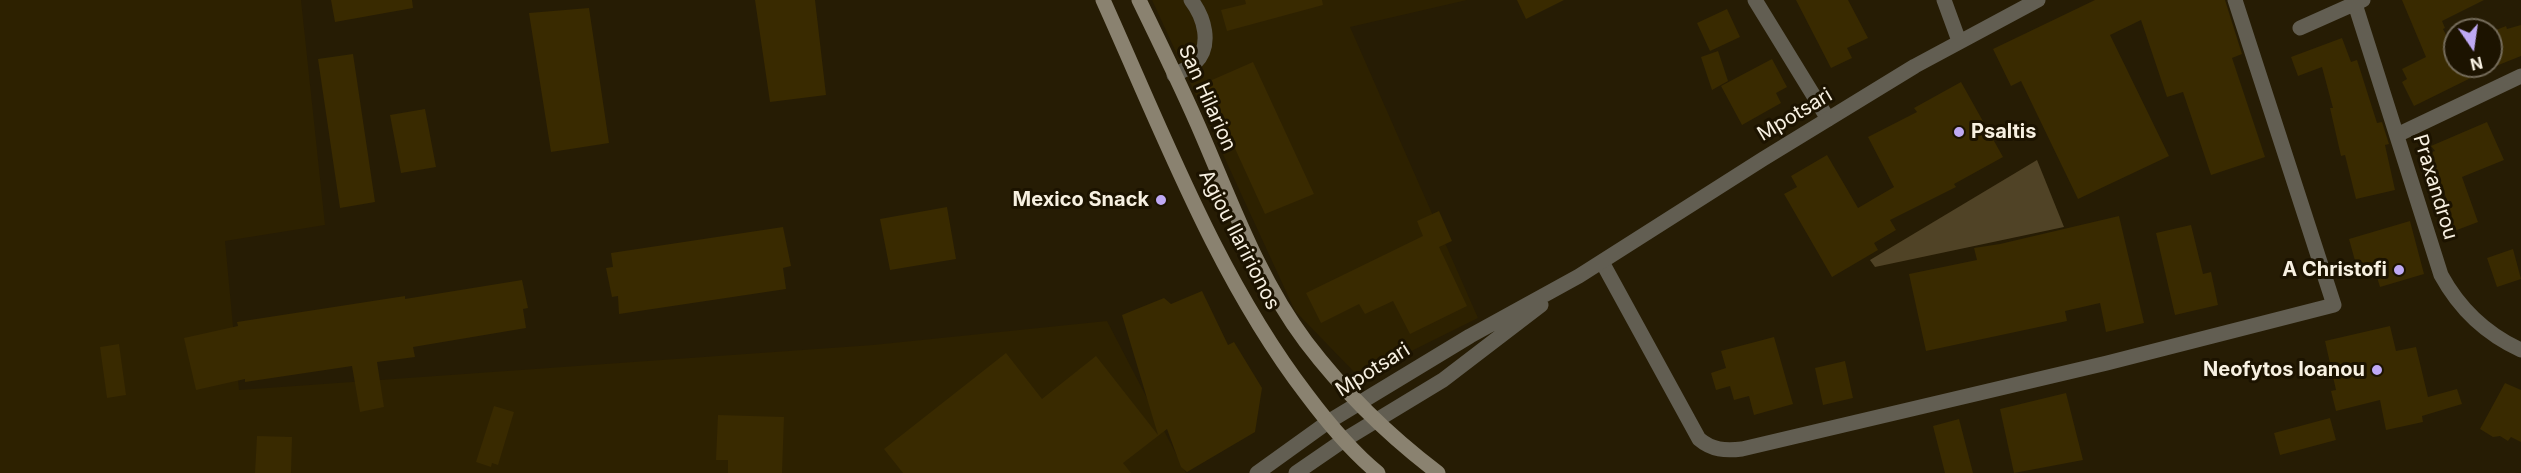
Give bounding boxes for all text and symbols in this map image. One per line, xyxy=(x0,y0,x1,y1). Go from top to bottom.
north arrow xyxy=(2443,18,2503,78)
street label: San Hilarion xyxy=(1173,41,1241,155)
text: N xyxy=(2468,52,2485,75)
street label: Mpotsari xyxy=(1753,83,1837,147)
place label: Psaltis xyxy=(1971,120,2036,144)
marker: Psaltis xyxy=(1952,125,1966,139)
street label: Praxandrou xyxy=(2408,131,2462,243)
street label: Agiou Ilaririonos xyxy=(1193,166,1285,314)
place label: Mexico Snack xyxy=(1013,188,1149,212)
marker: Mexico Snack xyxy=(1154,193,1168,207)
place label: A Christofi xyxy=(2282,258,2387,282)
marker: A Christofi xyxy=(2392,263,2406,277)
street label: Mpotsari xyxy=(1331,338,1415,402)
place label: Neofytos Ioanou xyxy=(2203,358,2365,382)
marker: Neofytos Ioanou xyxy=(2370,363,2384,377)

